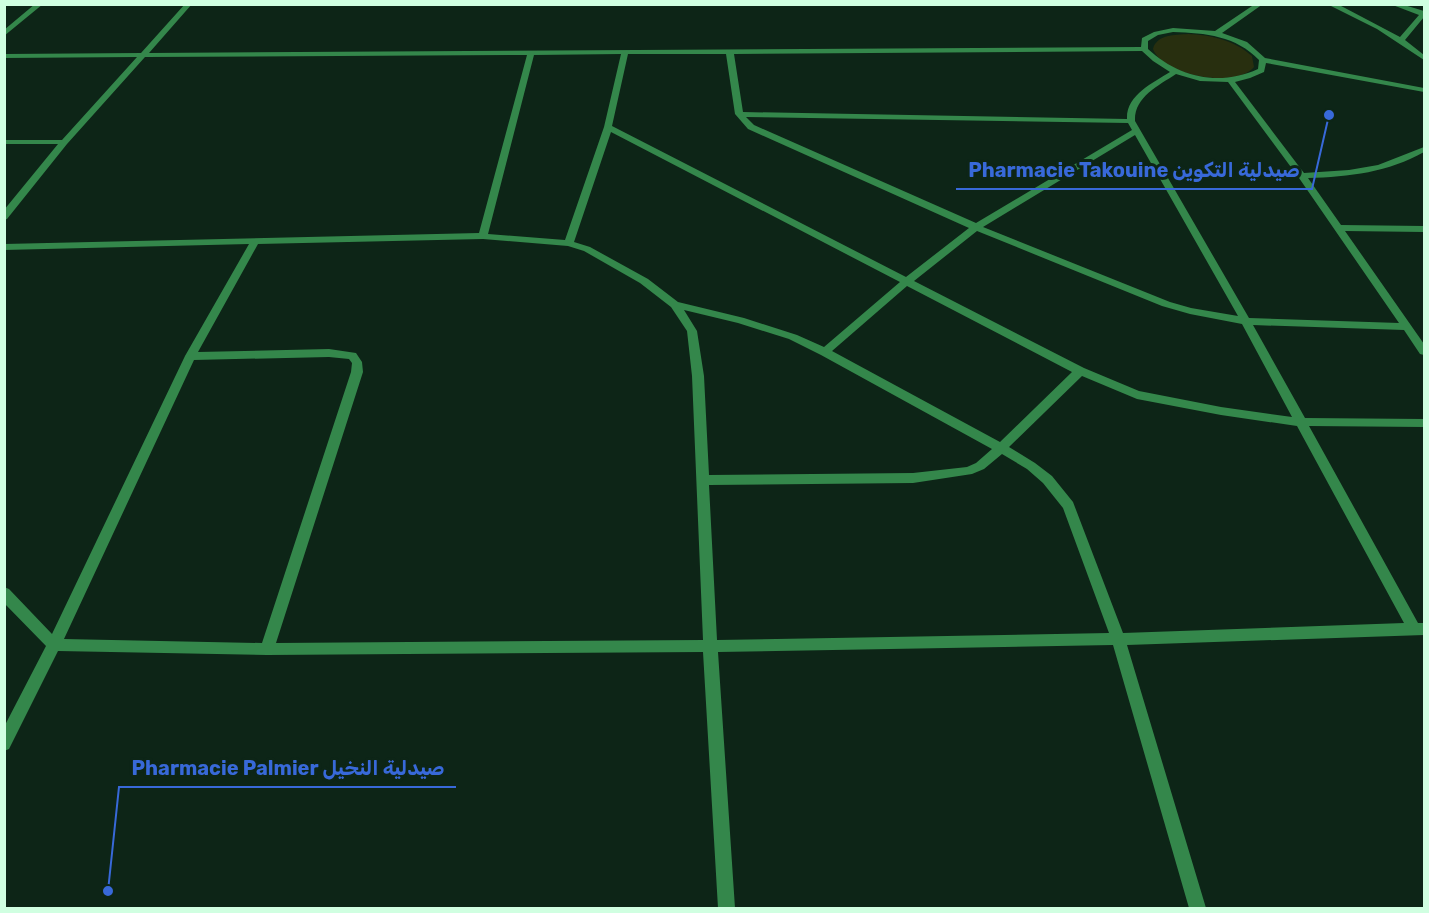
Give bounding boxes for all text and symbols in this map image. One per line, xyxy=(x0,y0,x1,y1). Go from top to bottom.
callout: Pharmacie Takouine صيدلية التكوين xyxy=(956,151,1312,189)
text: Pharmacie Takouine صيدلية التكوين xyxy=(968,158,1300,182)
callout: Pharmacie Palmier صيدلية النخيل xyxy=(119,749,456,787)
text: Pharmacie Palmier صيدلية النخيل xyxy=(132,756,444,780)

